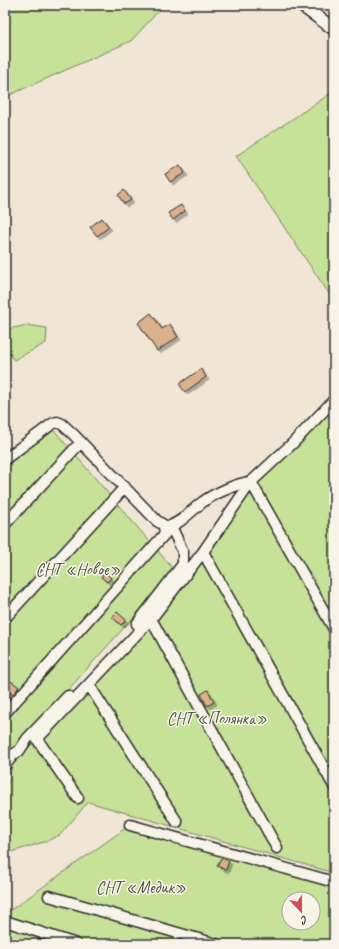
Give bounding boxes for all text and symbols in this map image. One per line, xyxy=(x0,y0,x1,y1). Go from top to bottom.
park label: СНТ «Новое» xyxy=(36,559,120,580)
park label: СНТ «Полянка» xyxy=(167,708,267,729)
park label: СНТ «Медик» xyxy=(96,877,186,898)
north arrow xyxy=(281,891,321,931)
text: С xyxy=(298,913,310,928)

